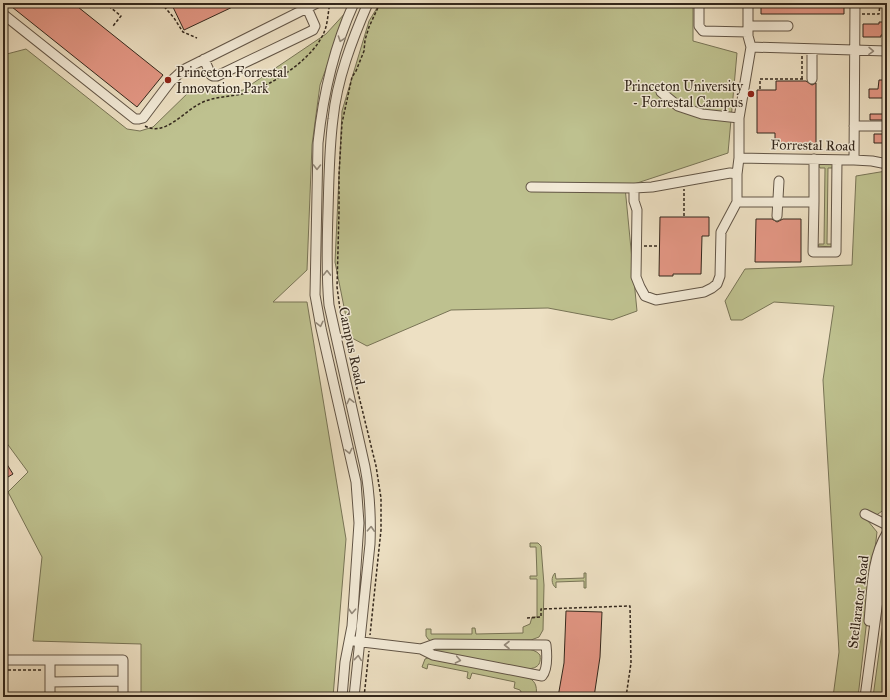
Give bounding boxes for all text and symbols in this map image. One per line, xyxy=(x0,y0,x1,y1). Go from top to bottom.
one-way arrow xyxy=(337,36,345,43)
one-way arrow xyxy=(868,47,874,55)
place label: Princeton Forrestal Innovation Park xyxy=(176,64,287,97)
marker: Princeton Forrestal Innovation Park xyxy=(163,75,173,85)
place label: Princeton University - Forrestal Campus xyxy=(624,78,743,111)
marker: Princeton University - Forrestal Campus xyxy=(746,89,756,99)
street label: Forrestal Road xyxy=(770,136,856,155)
one-way arrow xyxy=(313,164,321,170)
one-way arrow xyxy=(323,270,331,276)
street label: Campus Road xyxy=(335,305,368,387)
one-way arrow xyxy=(315,321,323,327)
one-way arrow xyxy=(347,398,355,404)
one-way arrow xyxy=(345,448,353,454)
one-way arrow xyxy=(366,526,375,532)
street label: Stellarator Road xyxy=(844,555,873,650)
one-way arrow xyxy=(348,608,357,614)
one-way arrow xyxy=(504,641,510,649)
one-way arrow xyxy=(354,655,363,661)
one-way arrow xyxy=(455,655,461,663)

